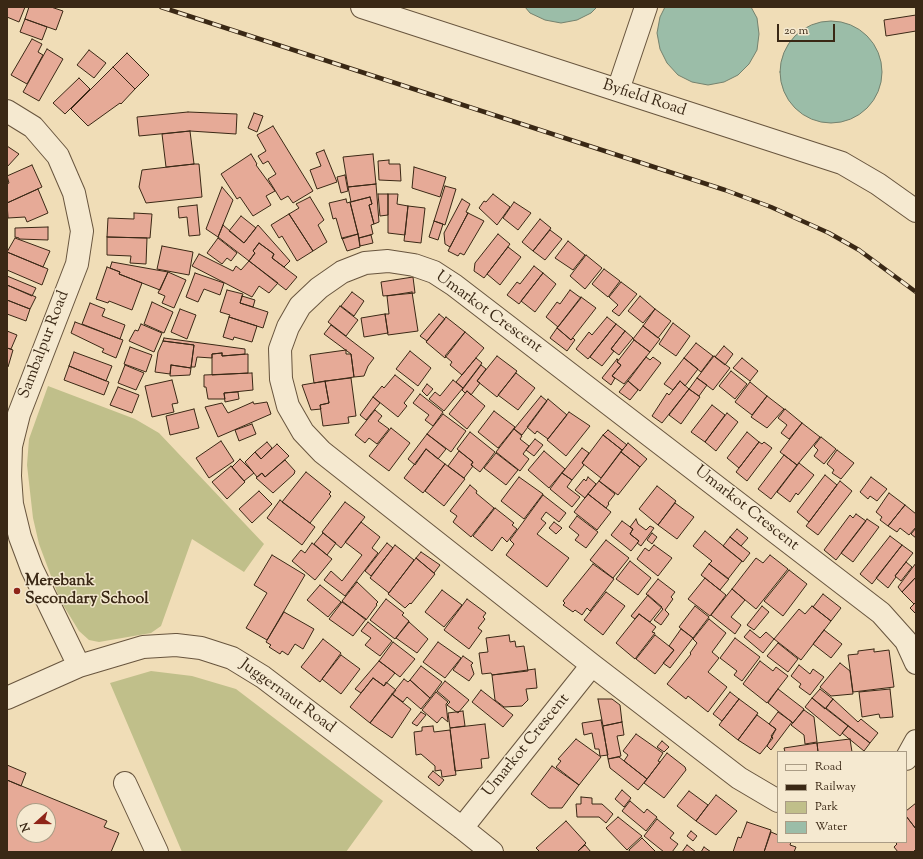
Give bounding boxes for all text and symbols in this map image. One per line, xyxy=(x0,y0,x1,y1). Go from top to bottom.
scale bar xyxy=(779,16,837,42)
text: 20 m xyxy=(784,22,808,40)
street label: Byfield Road xyxy=(600,76,688,122)
street label: Umarkot Crescent xyxy=(431,268,545,358)
street label: Sambalpur Road xyxy=(16,288,74,402)
street label: Umarkot Crescent xyxy=(690,462,802,556)
place label: Merebank Secondary School xyxy=(25,572,149,610)
marker: Merebank Secondary School xyxy=(12,586,22,596)
street label: Juggernaut Road xyxy=(235,656,339,738)
street label: Umarkot Crescent xyxy=(480,691,574,801)
legend xyxy=(777,751,907,843)
text: Road xyxy=(815,758,842,776)
text: Railway xyxy=(815,778,856,796)
text: Park xyxy=(815,798,838,816)
north arrow xyxy=(16,803,56,843)
text: Water xyxy=(815,818,847,836)
text: N xyxy=(17,820,35,834)

